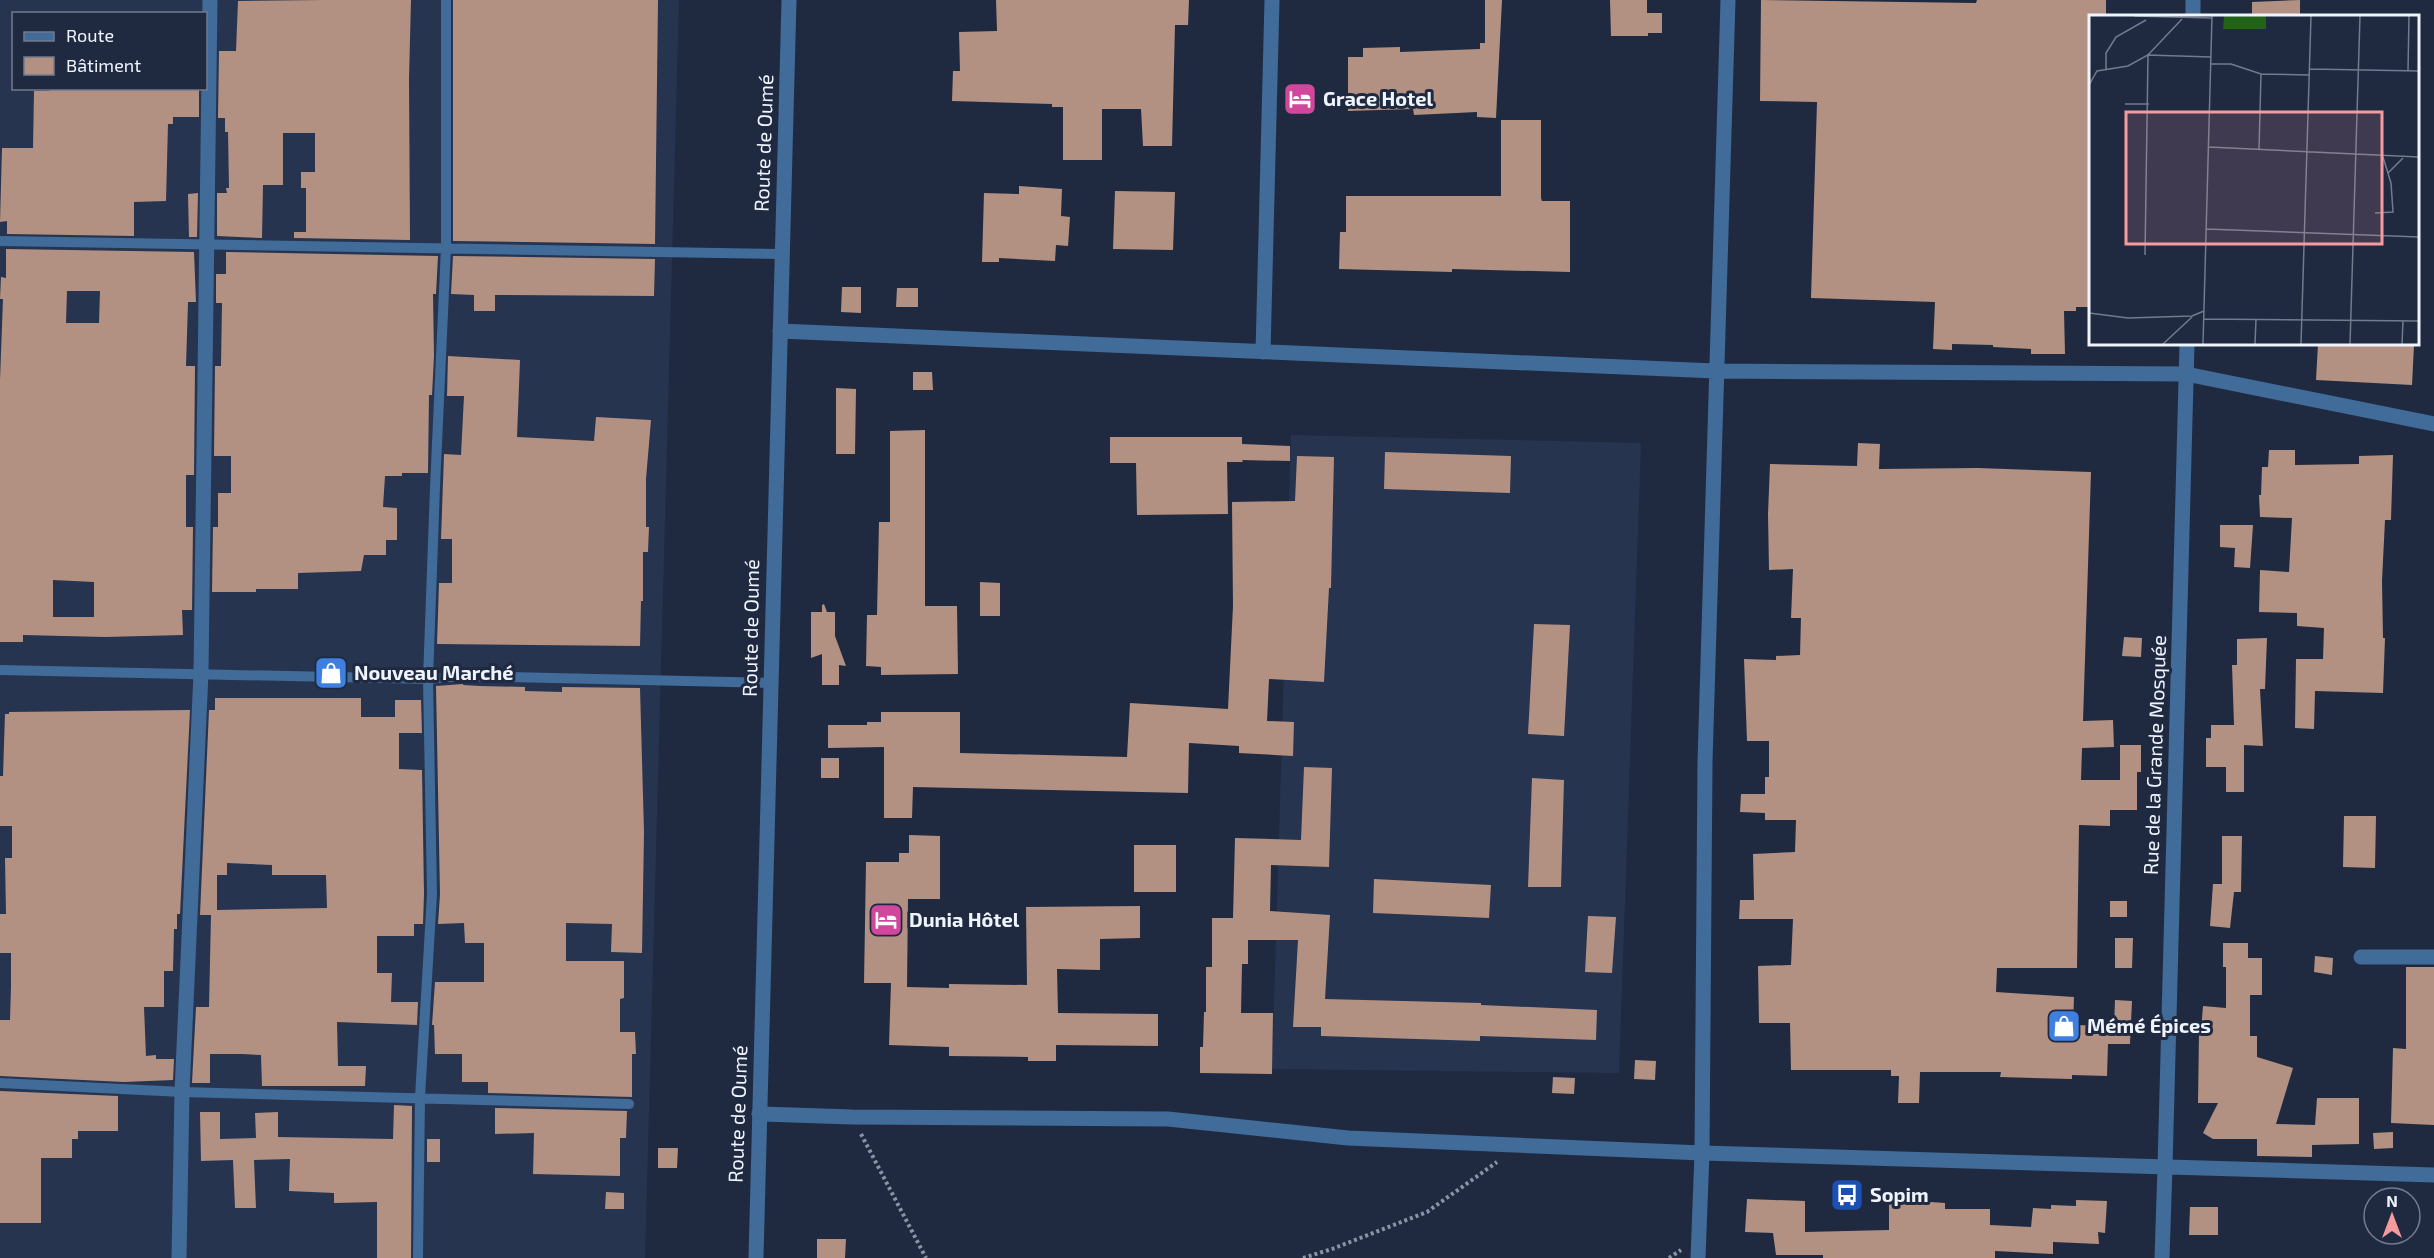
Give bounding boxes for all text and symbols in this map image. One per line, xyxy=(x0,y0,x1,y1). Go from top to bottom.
legend xyxy=(12,12,207,90)
inset map xyxy=(2089,15,2419,345)
text: Route xyxy=(66,24,114,46)
text: Bâtiment xyxy=(66,54,141,76)
street label: Route de Oumé xyxy=(749,74,777,212)
hotel icon: Grace Hotel xyxy=(1282,81,1318,117)
place label: Grace Hotel xyxy=(1323,86,1434,110)
street label: Route de Oumé xyxy=(737,559,763,697)
street label: Rue de la Grande Mosquée xyxy=(2138,635,2170,875)
shop icon: Nouveau Marché xyxy=(313,655,349,691)
place label: Nouveau Marché xyxy=(354,660,514,684)
hotel icon: Dunia Hôtel xyxy=(868,902,904,938)
place label: Dunia Hôtel xyxy=(909,907,1020,931)
shop icon: Mémé Épices xyxy=(2046,1008,2082,1044)
place label: Mémé Épices xyxy=(2087,1013,2211,1037)
street label: Route de Oumé xyxy=(723,1045,751,1183)
bus stop icon: Sopim xyxy=(1829,1177,1865,1213)
place label: Sopim xyxy=(1870,1182,1929,1206)
north arrow xyxy=(2362,1186,2422,1246)
text: N xyxy=(2386,1191,2398,1210)

